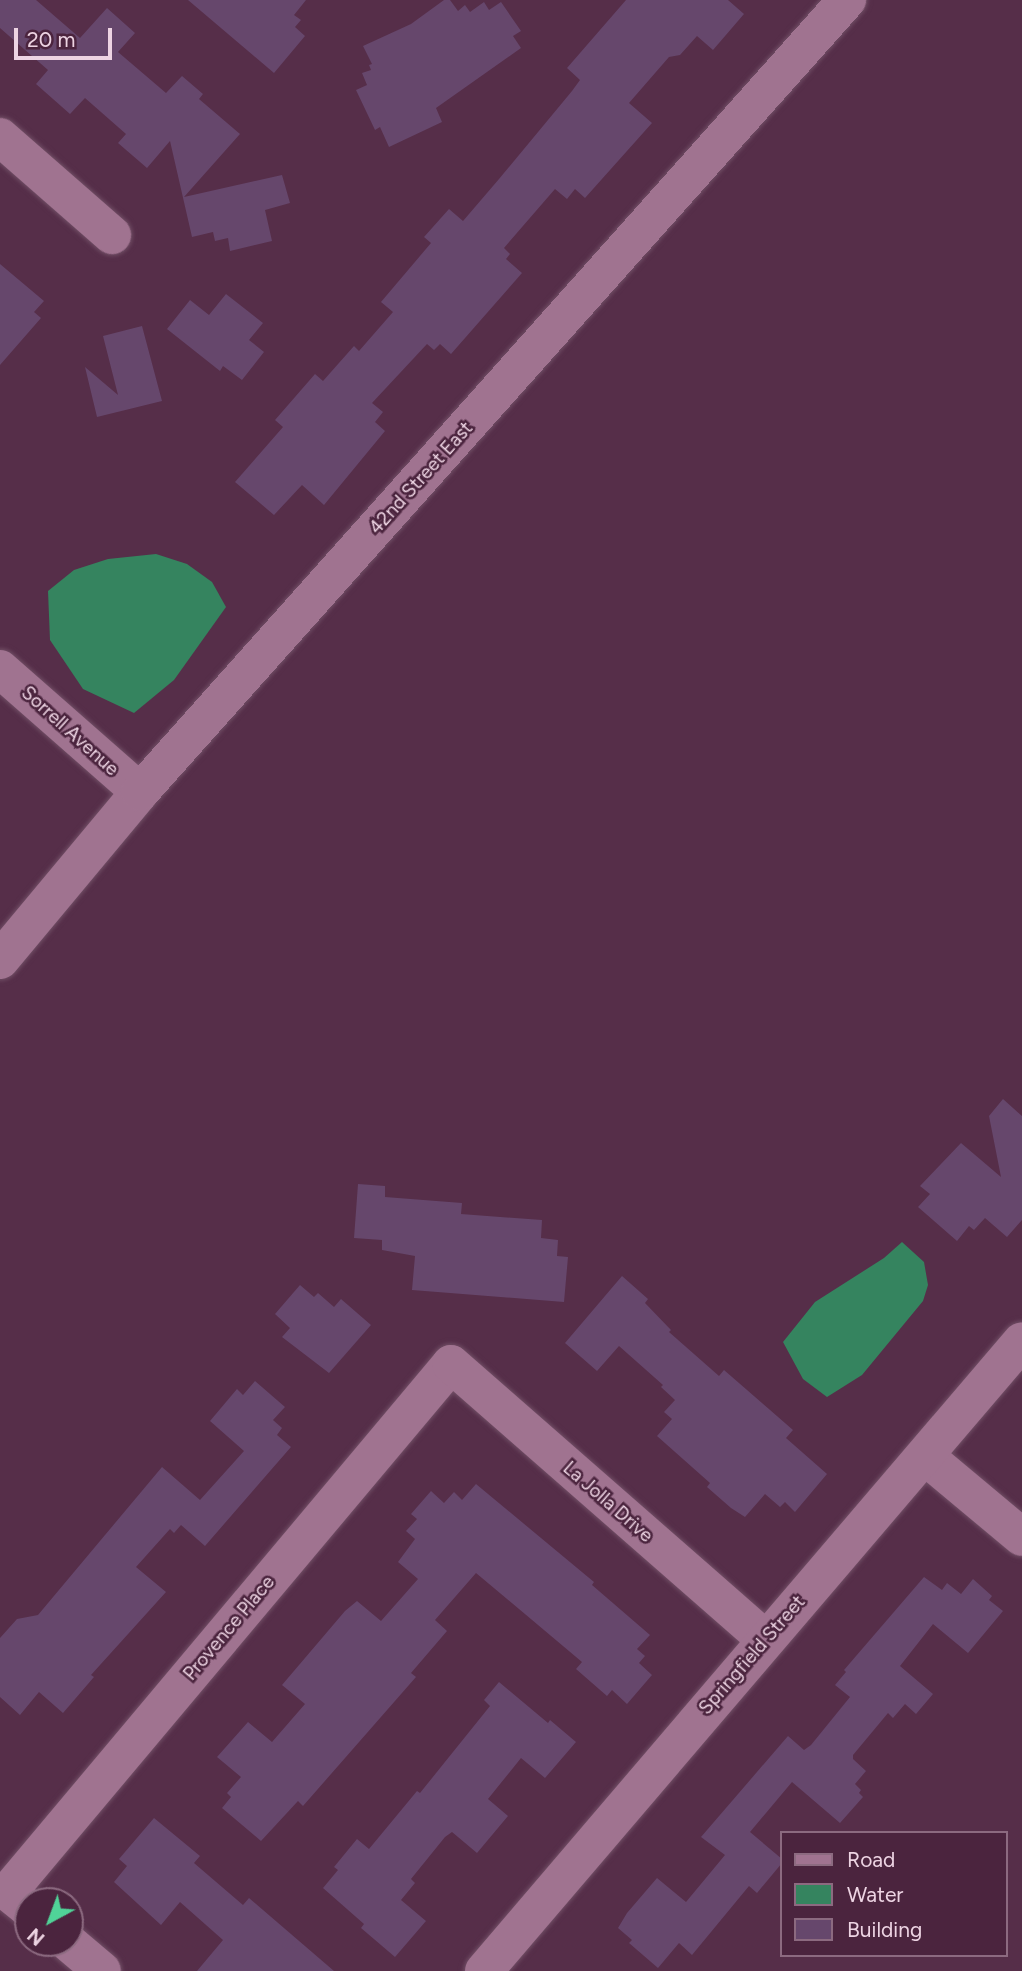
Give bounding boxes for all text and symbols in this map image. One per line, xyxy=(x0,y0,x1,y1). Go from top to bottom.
scale bar xyxy=(18,14,116,58)
text: 20 m xyxy=(27,27,75,52)
street label: 42nd Street East xyxy=(364,417,478,539)
street label: Sorrell Avenue xyxy=(17,681,123,781)
street label: La Jolla Drive xyxy=(558,1457,658,1547)
street label: Provence Place xyxy=(179,1571,279,1685)
street label: Springfield Street xyxy=(694,1591,810,1719)
legend xyxy=(780,1831,1008,1957)
text: Road xyxy=(847,1847,895,1872)
text: Water xyxy=(847,1882,903,1907)
north arrow xyxy=(14,1887,84,1957)
text: Building xyxy=(847,1917,922,1942)
text: N xyxy=(23,1923,49,1950)

